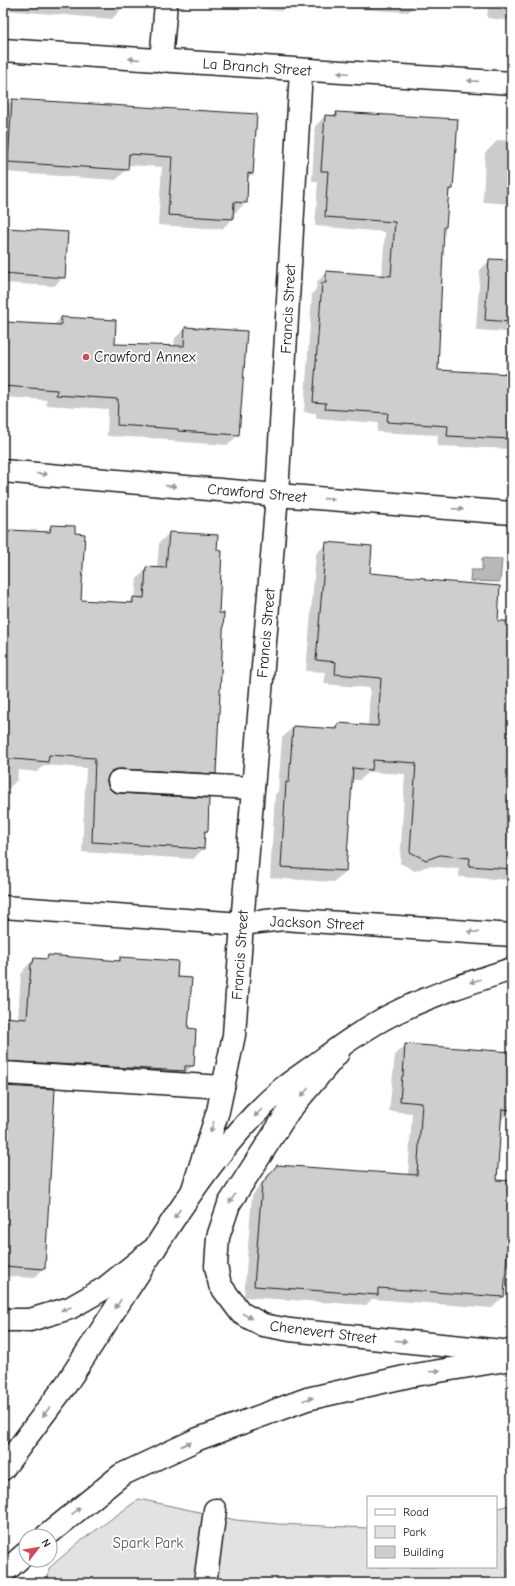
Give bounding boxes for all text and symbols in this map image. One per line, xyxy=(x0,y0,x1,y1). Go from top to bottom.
street label: La Branch Street xyxy=(202,54,313,80)
one-way arrow xyxy=(128,55,140,62)
one-way arrow xyxy=(337,69,349,76)
one-way arrow xyxy=(467,77,479,84)
street label: Francis Street xyxy=(277,263,299,354)
place label: Crawford Annex xyxy=(94,348,197,366)
marker: Crawford Annex xyxy=(81,352,91,362)
one-way arrow xyxy=(36,471,48,477)
street label: Crawford Street xyxy=(207,480,308,506)
one-way arrow xyxy=(165,482,177,489)
one-way arrow xyxy=(323,496,335,503)
one-way arrow xyxy=(452,505,464,512)
street label: Francis Street xyxy=(253,587,279,679)
street label: Francis Street xyxy=(228,909,252,1000)
street label: Jackson Street xyxy=(270,912,365,934)
one-way arrow xyxy=(467,929,479,936)
one-way arrow xyxy=(468,978,480,984)
one-way arrow xyxy=(300,1087,309,1097)
one-way arrow xyxy=(253,1108,263,1118)
one-way arrow xyxy=(209,1122,215,1134)
one-way arrow xyxy=(228,1194,236,1204)
one-way arrow xyxy=(173,1208,180,1219)
one-way arrow xyxy=(114,1299,122,1309)
one-way arrow xyxy=(59,1306,71,1312)
one-way arrow xyxy=(241,1312,253,1319)
street label: Chenevert Street xyxy=(269,1317,378,1348)
one-way arrow xyxy=(395,1337,407,1344)
one-way arrow xyxy=(429,1368,441,1374)
one-way arrow xyxy=(302,1396,314,1402)
one-way arrow xyxy=(42,1406,50,1417)
one-way arrow xyxy=(181,1441,192,1447)
legend xyxy=(367,1496,497,1568)
text: Road xyxy=(403,1505,429,1519)
one-way arrow xyxy=(71,1507,82,1516)
text: Park xyxy=(403,1525,426,1539)
north arrow xyxy=(18,1528,58,1568)
park label: Spark Park xyxy=(113,1534,184,1552)
text: N xyxy=(39,1537,54,1550)
text: Building xyxy=(403,1545,444,1559)

